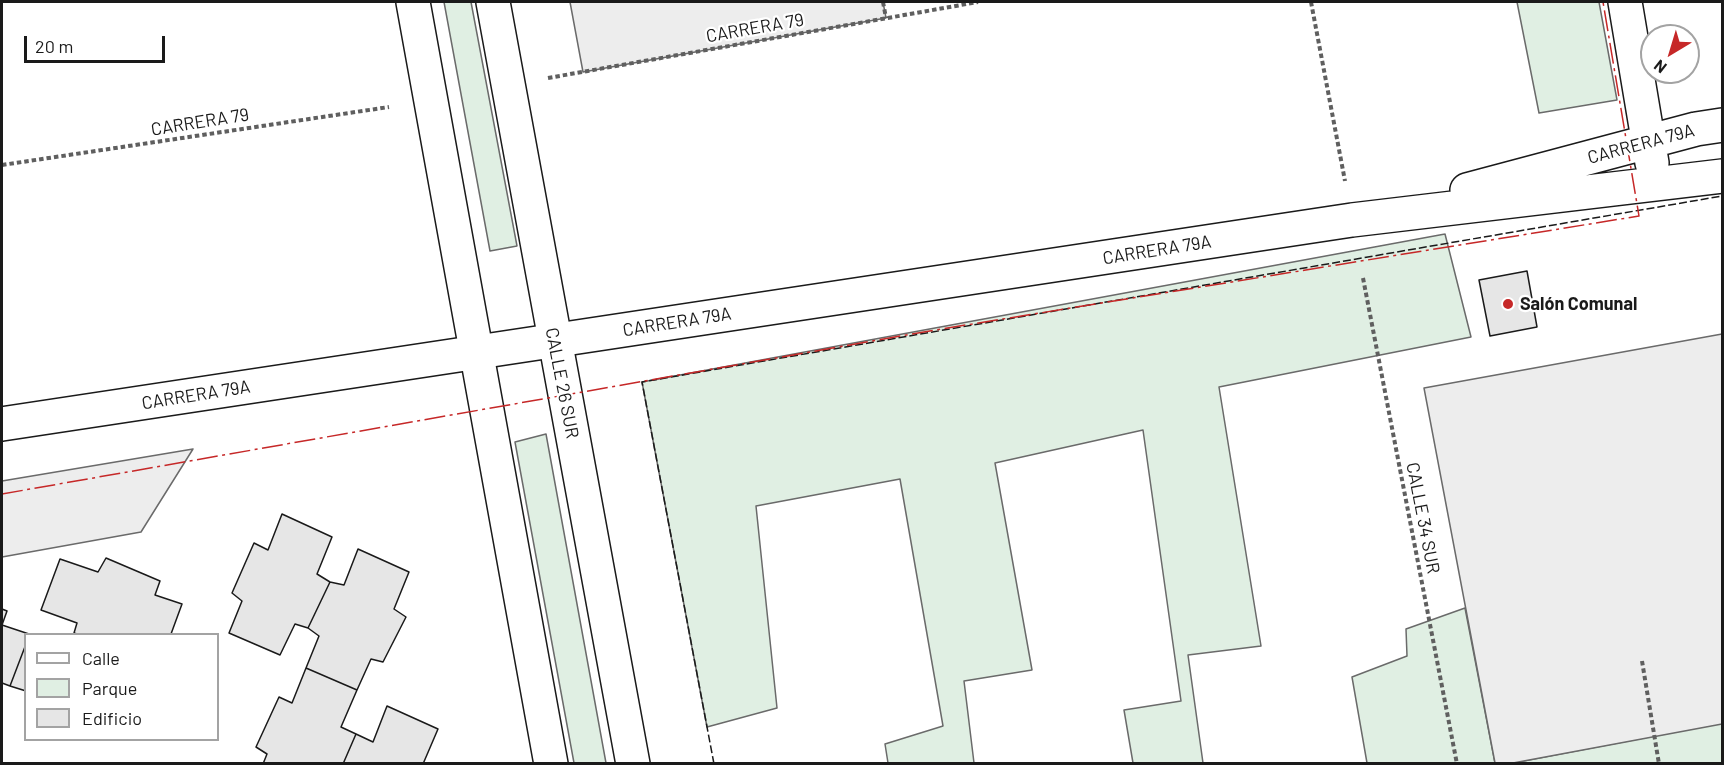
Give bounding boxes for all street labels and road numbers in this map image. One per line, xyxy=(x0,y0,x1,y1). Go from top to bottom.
street label: CARRERA 79 xyxy=(704,9,806,47)
street label: CARRERA 79 xyxy=(149,104,251,140)
street label: CARRERA 79A xyxy=(1585,119,1697,169)
street label: CARRERA 79A xyxy=(1101,231,1213,269)
street label: CARRERA 79A xyxy=(621,303,733,341)
street label: CALLE 26 SUR xyxy=(541,326,583,440)
street label: CARRERA 79A xyxy=(140,376,252,414)
street label: CALLE 34 SUR xyxy=(1402,461,1444,575)

